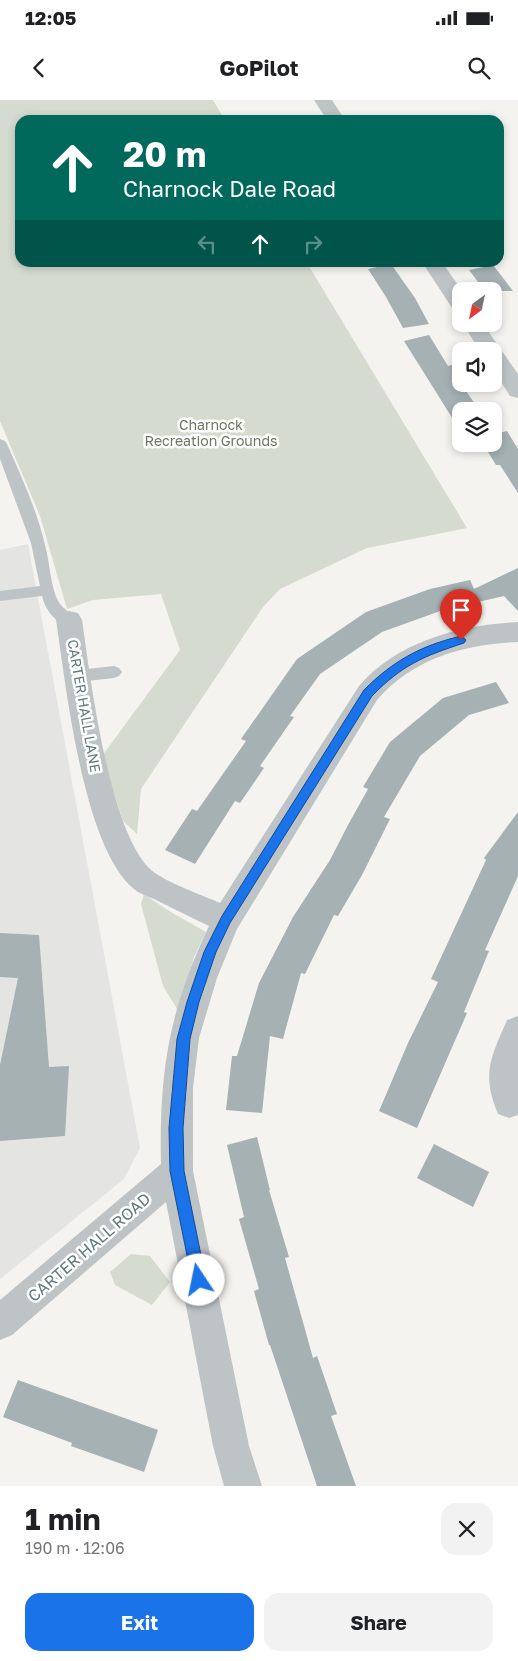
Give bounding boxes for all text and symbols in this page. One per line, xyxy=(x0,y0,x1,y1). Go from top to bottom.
text: 12:05 xyxy=(25,6,76,29)
icon: back xyxy=(25,54,53,82)
text: GoPilot xyxy=(219,54,299,81)
icon: search xyxy=(465,54,493,82)
text: 20 m xyxy=(123,133,206,175)
icon: ahead xyxy=(40,135,105,200)
text: Charnock Dale Road xyxy=(123,175,336,202)
icon: left xyxy=(193,230,221,258)
icon: ahead xyxy=(246,230,274,258)
icon: right xyxy=(299,230,327,258)
north arrow xyxy=(452,282,502,332)
map controls xyxy=(452,282,502,452)
button: sound xyxy=(452,342,502,392)
button: layers xyxy=(452,402,502,452)
park label: Charnock Recreation Grounds xyxy=(145,416,277,449)
pin xyxy=(440,589,482,640)
icon: arrive xyxy=(447,596,475,624)
street label: CARTER HALL LANE xyxy=(64,638,105,774)
street label: CARTER HALL ROAD xyxy=(24,1188,154,1306)
position arrow xyxy=(172,1253,224,1305)
text: 1 min xyxy=(25,1501,101,1537)
button: close xyxy=(441,1503,493,1555)
text: 190 m · 12:06 xyxy=(25,1538,125,1558)
button: Exit xyxy=(25,1593,254,1651)
button: Share xyxy=(264,1593,493,1651)

